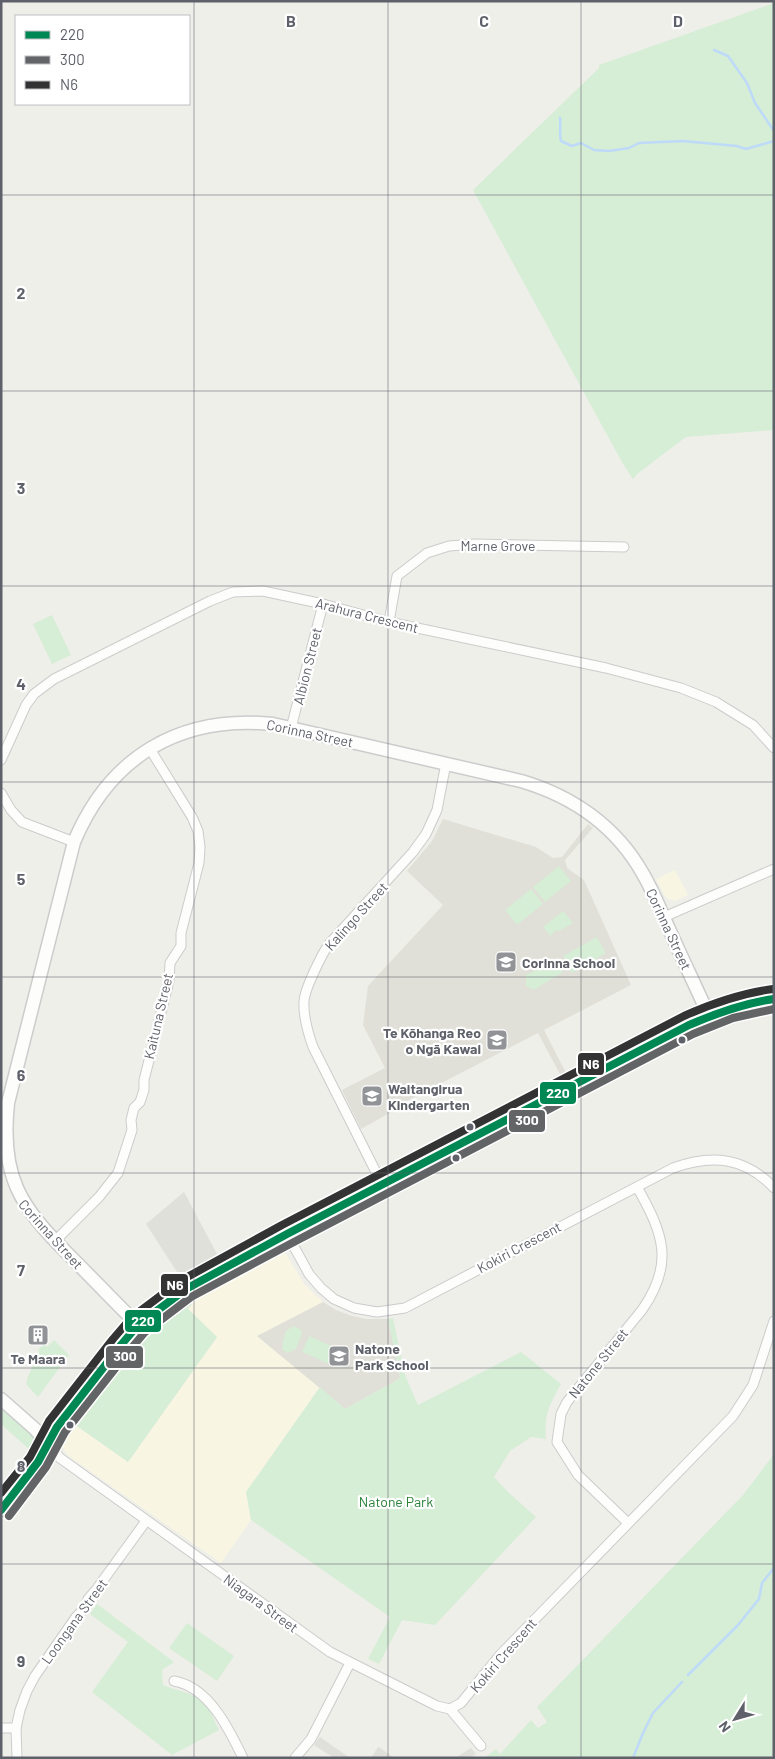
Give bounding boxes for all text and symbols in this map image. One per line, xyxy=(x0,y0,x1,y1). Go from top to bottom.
text: B xyxy=(286,11,296,30)
text: C xyxy=(479,11,489,30)
text: D xyxy=(673,11,683,30)
legend xyxy=(15,15,190,105)
text: 220 xyxy=(60,25,85,43)
text: 300 xyxy=(60,50,85,68)
text: N6 xyxy=(60,75,78,93)
text: 2 xyxy=(17,283,26,302)
text: 3 xyxy=(17,478,25,497)
street label: Marne Grove xyxy=(461,537,535,554)
street label: Arahura Crescent xyxy=(314,594,420,636)
street label: Albion Street xyxy=(289,626,325,706)
text: 4 xyxy=(16,674,26,693)
street label: Corinna Street xyxy=(265,716,355,750)
text: 5 xyxy=(17,869,26,888)
street label: Kalingo Street xyxy=(321,878,391,954)
street label: Corinna Street xyxy=(643,886,695,972)
school or university icon: Corinna School xyxy=(494,950,518,974)
place label: Corinna School xyxy=(522,954,615,971)
street label: Kaituna Street xyxy=(140,971,176,1061)
place label: Te Kōhanga Reo o Ngā Kawai xyxy=(383,1024,481,1057)
school or university icon: Te Kōhanga Reo o Ngā Kawai xyxy=(485,1028,509,1052)
unlabelled marker xyxy=(677,1035,687,1045)
line badge: N6 xyxy=(577,1052,605,1076)
text: N6 xyxy=(583,1055,600,1072)
text: 6 xyxy=(17,1065,26,1084)
place label: Waitangirua Kindergarten xyxy=(388,1080,470,1113)
line badge: 220 xyxy=(539,1081,577,1105)
school or university icon: Waitangirua Kindergarten xyxy=(360,1084,384,1108)
text: 220 xyxy=(546,1084,570,1101)
line badge: 300 xyxy=(508,1109,546,1133)
text: 300 xyxy=(515,1111,539,1128)
unlabelled marker xyxy=(465,1122,475,1132)
unlabelled marker xyxy=(451,1153,461,1163)
street label: Corinna Street xyxy=(15,1196,87,1272)
street label: Kokiri Crescent xyxy=(474,1218,564,1276)
text: 7 xyxy=(17,1260,25,1279)
line badge: N6 xyxy=(160,1273,189,1297)
text: N6 xyxy=(167,1276,184,1293)
line badge: 220 xyxy=(124,1309,162,1333)
text: 220 xyxy=(131,1312,155,1329)
building icon: Te Maara xyxy=(26,1323,50,1347)
street label: Natone Street xyxy=(565,1325,631,1401)
place label: Natone Park School xyxy=(355,1340,429,1373)
school or university icon: Natone Park School xyxy=(327,1344,351,1368)
line badge: 300 xyxy=(105,1345,144,1369)
text: 300 xyxy=(113,1347,137,1364)
place label: Te Maara xyxy=(11,1350,65,1367)
unlabelled marker xyxy=(65,1420,75,1430)
text: 8 xyxy=(17,1456,26,1475)
park label: Natone Park xyxy=(359,1493,433,1510)
street label: Niagara Street xyxy=(220,1570,302,1636)
street label: Loongana Street xyxy=(37,1575,111,1667)
street label: Kokiri Crescent xyxy=(466,1614,540,1696)
text: 9 xyxy=(17,1651,25,1670)
north arrow xyxy=(710,1694,760,1744)
text: N xyxy=(715,1718,734,1736)

